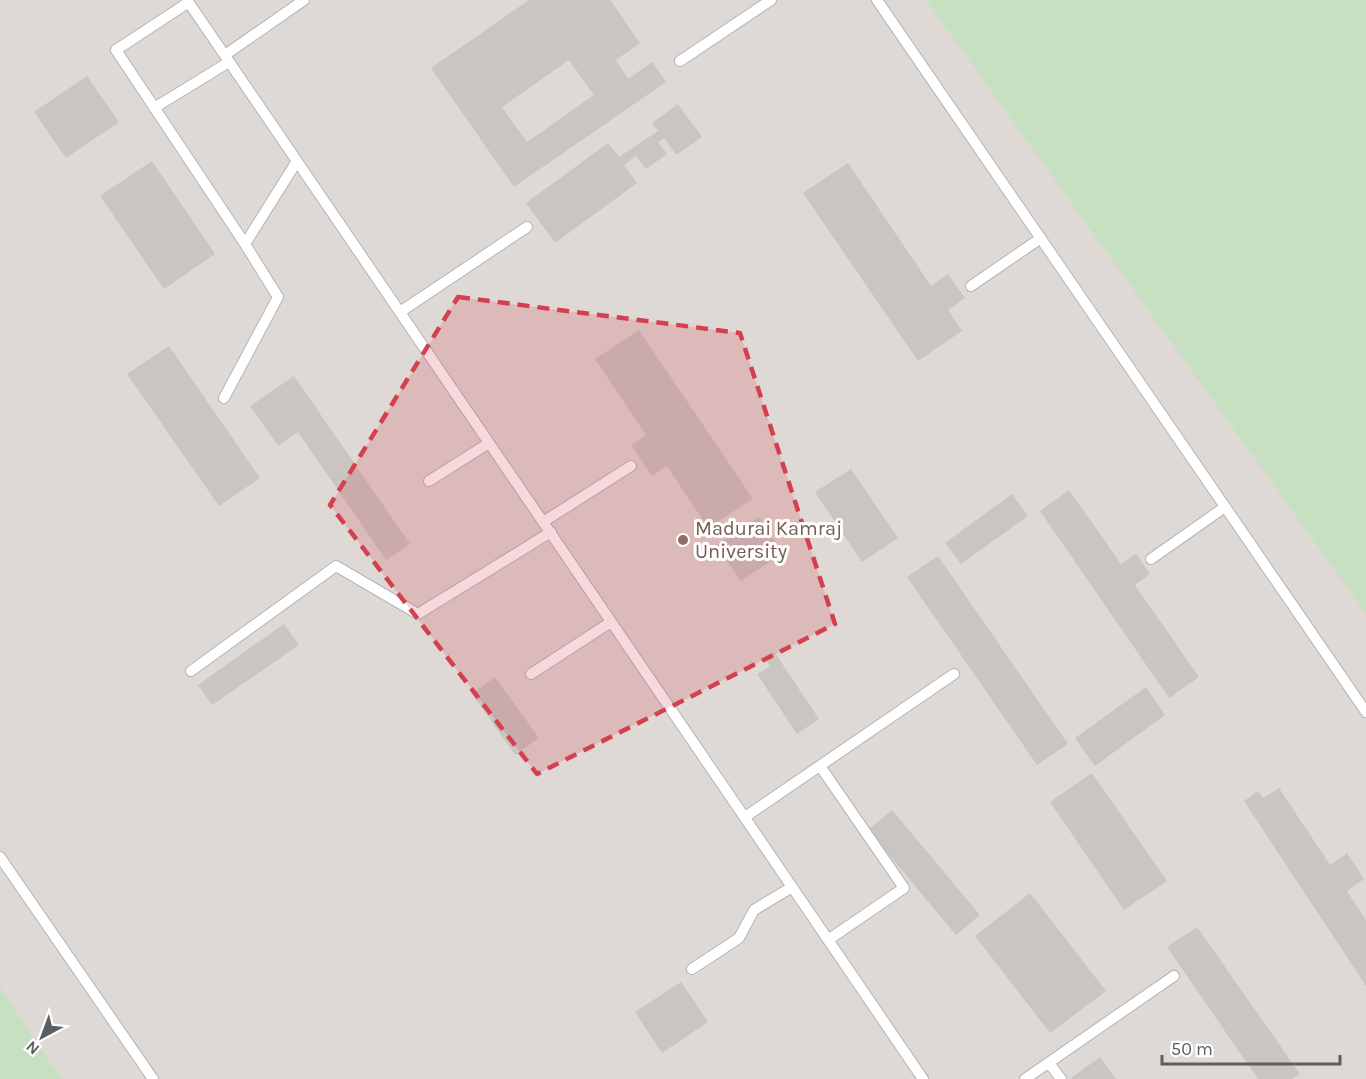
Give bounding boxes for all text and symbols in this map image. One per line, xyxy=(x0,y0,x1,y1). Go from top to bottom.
place label: Madurai Kamraj University xyxy=(695,517,842,563)
marker: Madurai Kamraj University xyxy=(676,533,690,547)
north arrow xyxy=(12,1007,72,1067)
scale bar xyxy=(1162,1028,1340,1066)
text: N xyxy=(22,1037,43,1059)
text: 50 m xyxy=(1171,1038,1213,1060)

